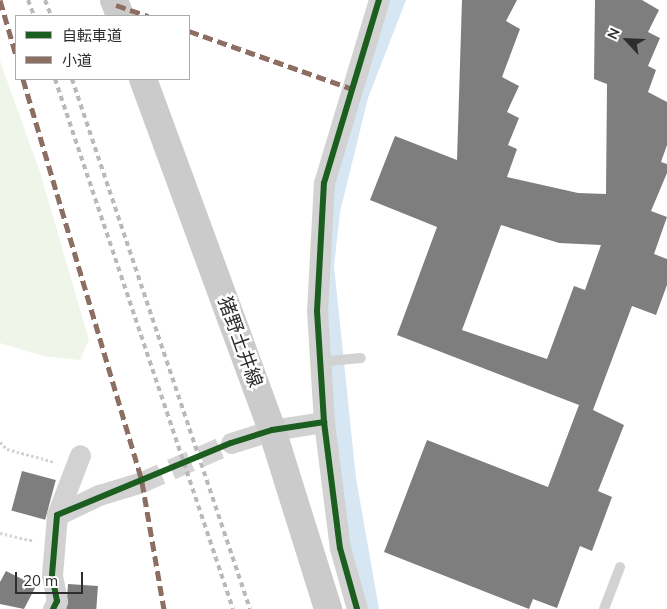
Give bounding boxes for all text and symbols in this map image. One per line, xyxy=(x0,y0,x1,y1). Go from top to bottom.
legend xyxy=(15,15,190,80)
north arrow xyxy=(602,15,652,65)
text: N xyxy=(603,25,624,42)
text: 自転車道 xyxy=(62,26,122,45)
text: 小道 xyxy=(62,51,92,70)
street label: 猪野土井線 xyxy=(213,293,267,391)
scale bar xyxy=(18,562,85,594)
text: 20 m xyxy=(23,571,58,590)

